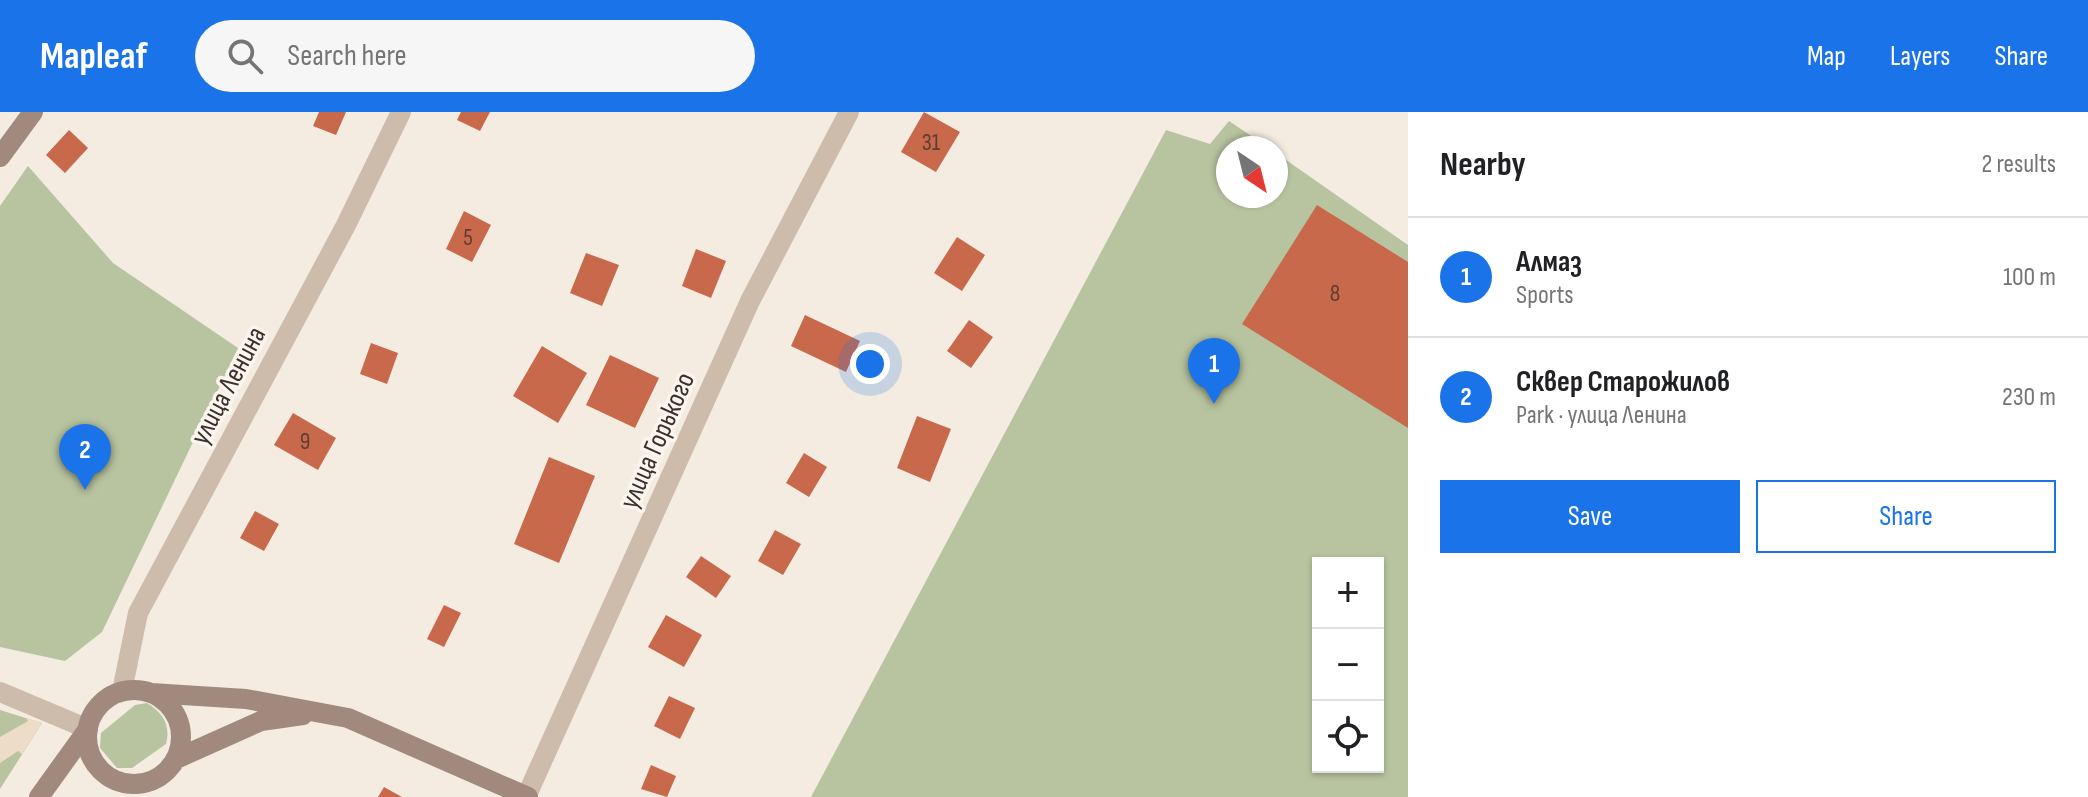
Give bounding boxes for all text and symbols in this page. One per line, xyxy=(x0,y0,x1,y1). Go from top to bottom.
search box xyxy=(195,20,755,92)
text: Mapleaf xyxy=(40,34,147,79)
icon: search xyxy=(223,34,267,78)
text: Search here xyxy=(287,38,407,74)
text: Map xyxy=(1807,40,1846,73)
text: Layers xyxy=(1890,40,1950,73)
text: Share xyxy=(1994,40,2048,73)
house number: 31 xyxy=(922,128,941,157)
north arrow xyxy=(1216,136,1288,208)
text: Nearby xyxy=(1440,144,1526,185)
text: 2 results xyxy=(1982,149,2056,180)
house number: 5 xyxy=(463,223,473,252)
text: Алмаз xyxy=(1516,244,1582,280)
text: 1 xyxy=(1461,262,1471,293)
text: 100 m xyxy=(2003,262,2056,293)
house number: 8 xyxy=(1330,279,1340,308)
text: Sports xyxy=(1516,280,1574,311)
street label: улица Ленина xyxy=(184,321,273,450)
pin: 1 xyxy=(1188,338,1240,404)
your location xyxy=(850,344,890,384)
text: Cквер Старожилов xyxy=(1516,364,1730,400)
street label: улица Горького xyxy=(613,367,702,514)
text: 2 xyxy=(1460,382,1472,413)
text: 230 m xyxy=(2002,382,2056,413)
text: Park · улица Ленина xyxy=(1516,400,1687,431)
pin: 2 xyxy=(59,424,111,490)
house number: 9 xyxy=(300,427,310,456)
button: Save xyxy=(1440,480,1740,553)
button: Share xyxy=(1756,480,2056,553)
map controls xyxy=(1312,557,1384,773)
button: + xyxy=(1312,557,1384,629)
button: − xyxy=(1312,629,1384,701)
button: locate xyxy=(1312,701,1384,773)

